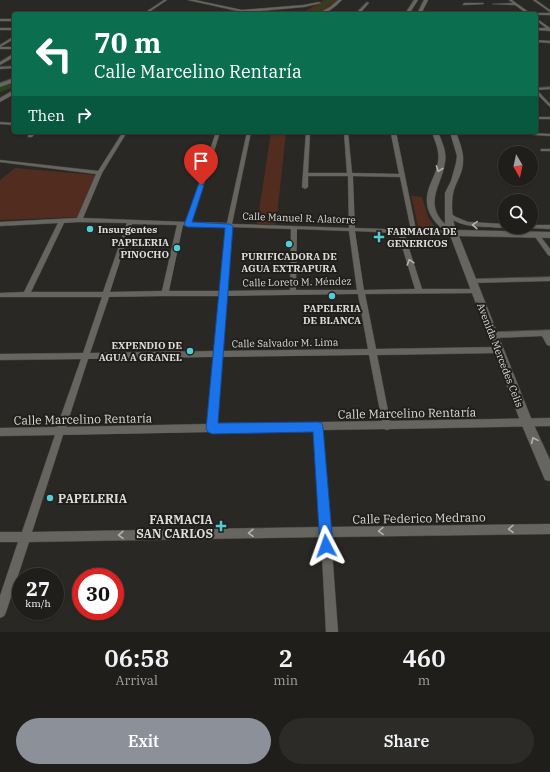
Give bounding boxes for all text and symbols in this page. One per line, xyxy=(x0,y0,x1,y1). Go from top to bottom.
text: 70 m xyxy=(94,24,161,61)
icon: left xyxy=(28,28,80,80)
text: Calle Marcelino Rentaría xyxy=(94,60,302,83)
icon: right xyxy=(73,104,95,126)
text: Then xyxy=(28,106,65,125)
pin xyxy=(184,144,218,185)
north arrow xyxy=(498,146,538,186)
map controls xyxy=(498,146,538,234)
icon: arrive xyxy=(190,150,212,172)
one-way arrow xyxy=(436,166,444,173)
button: search xyxy=(498,194,538,234)
street label: Calle Manuel R. Alatorre xyxy=(242,210,356,226)
one-way arrow xyxy=(472,220,478,229)
place label: Insurgentes xyxy=(98,223,157,236)
marker: Insurgentes xyxy=(85,224,95,234)
place label: FARMACIA DE GENERICOS xyxy=(387,225,457,250)
marker: FARMACIA DE GENERICOS xyxy=(374,232,384,242)
place label: PAPELERIA PINOCHO xyxy=(111,236,169,261)
marker: PURIFICADORA DE AGUA EXTRAPURA xyxy=(284,239,294,249)
marker: PAPELERIA PINOCHO xyxy=(172,243,182,253)
place label: PURIFICADORA DE AGUA EXTRAPURA xyxy=(241,250,337,275)
one-way arrow xyxy=(406,258,415,265)
street label: Calle Loreto M. Méndez xyxy=(242,275,352,289)
marker: PAPELERIA DE BLANCA xyxy=(327,291,337,301)
street label: Avenida Mercedes Celis xyxy=(474,301,526,409)
place label: PAPELERIA DE BLANCA xyxy=(303,302,361,327)
street label: Calle Salvador M. Lima xyxy=(231,336,339,350)
place label: EXPENDIO DE AGUA A GRANEL xyxy=(99,339,182,364)
marker: EXPENDIO DE AGUA A GRANEL xyxy=(185,346,195,356)
street label: Calle Marcelino Rentaría xyxy=(338,404,477,422)
street label: Calle Marcelino Rentaría xyxy=(14,410,153,428)
one-way arrow xyxy=(531,436,539,444)
place label: PAPELERIA xyxy=(58,491,128,506)
marker: PAPELERIA xyxy=(45,493,55,503)
street label: Calle Federico Medrano xyxy=(352,509,486,527)
place label: FARMACIA SAN CARLOS xyxy=(136,512,214,541)
marker: FARMACIA SAN CARLOS xyxy=(216,521,226,531)
position arrow xyxy=(305,525,347,567)
one-way arrow xyxy=(508,525,514,533)
one-way arrow xyxy=(378,527,384,535)
one-way arrow xyxy=(248,529,254,537)
one-way arrow xyxy=(118,531,124,539)
speed limit sign: 30 xyxy=(72,568,124,620)
text: 27 xyxy=(26,575,50,602)
text: km/h xyxy=(25,597,51,610)
text: 06:58 xyxy=(104,642,169,674)
text: 2 xyxy=(279,642,293,674)
text: 460 xyxy=(402,642,446,674)
text: Arrival xyxy=(116,672,158,689)
text: min xyxy=(273,672,298,689)
text: m xyxy=(418,672,430,689)
button: Exit xyxy=(16,718,271,764)
button: Share xyxy=(279,718,534,764)

